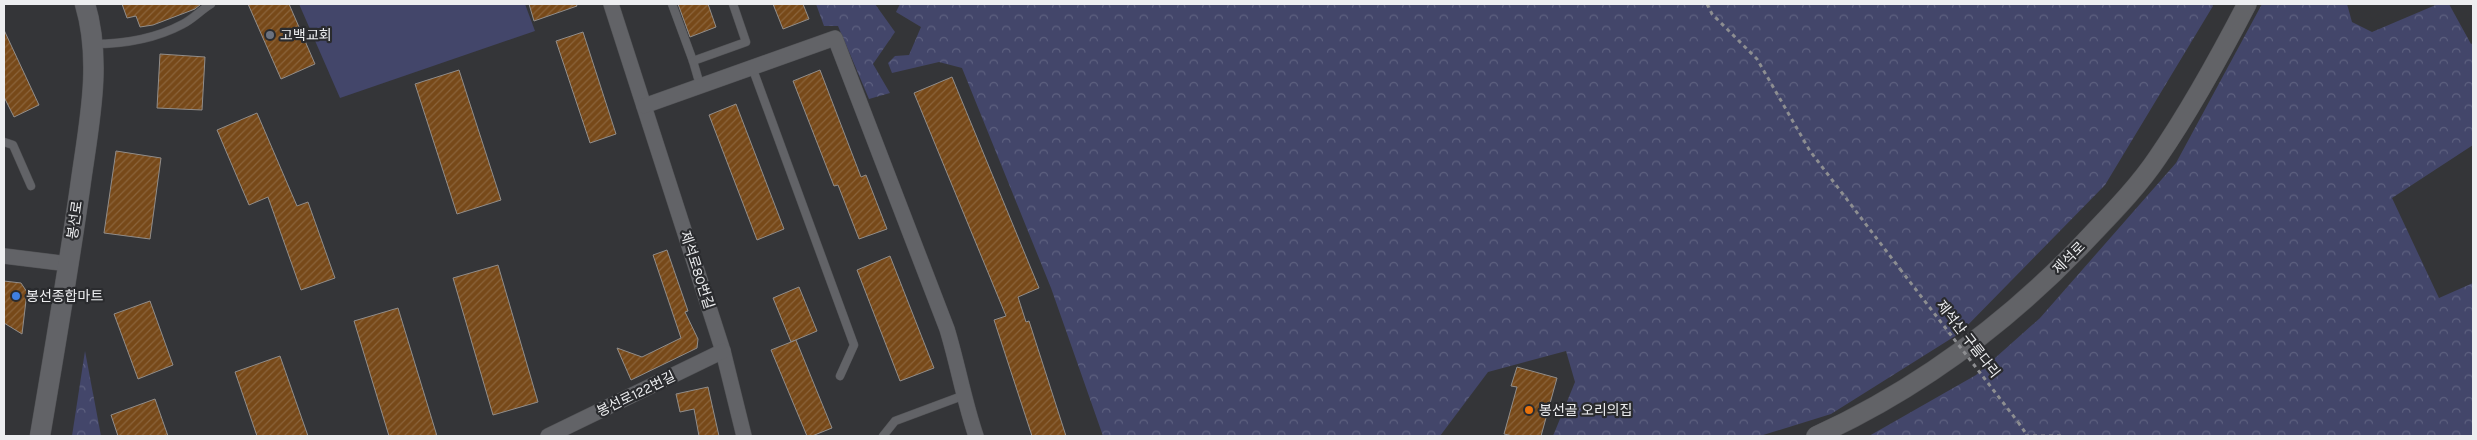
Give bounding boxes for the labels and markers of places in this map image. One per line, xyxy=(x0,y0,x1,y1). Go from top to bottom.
place label: 고백교회 xyxy=(280,27,332,44)
marker: 고백교회 xyxy=(264,29,276,41)
place label: 봉선종합마트 xyxy=(26,288,103,305)
marker: 봉선종합마트 xyxy=(10,290,22,302)
place label: 봉선골 오리의집 xyxy=(1539,402,1633,419)
marker: 봉선골 오리의집 xyxy=(1523,404,1535,416)

